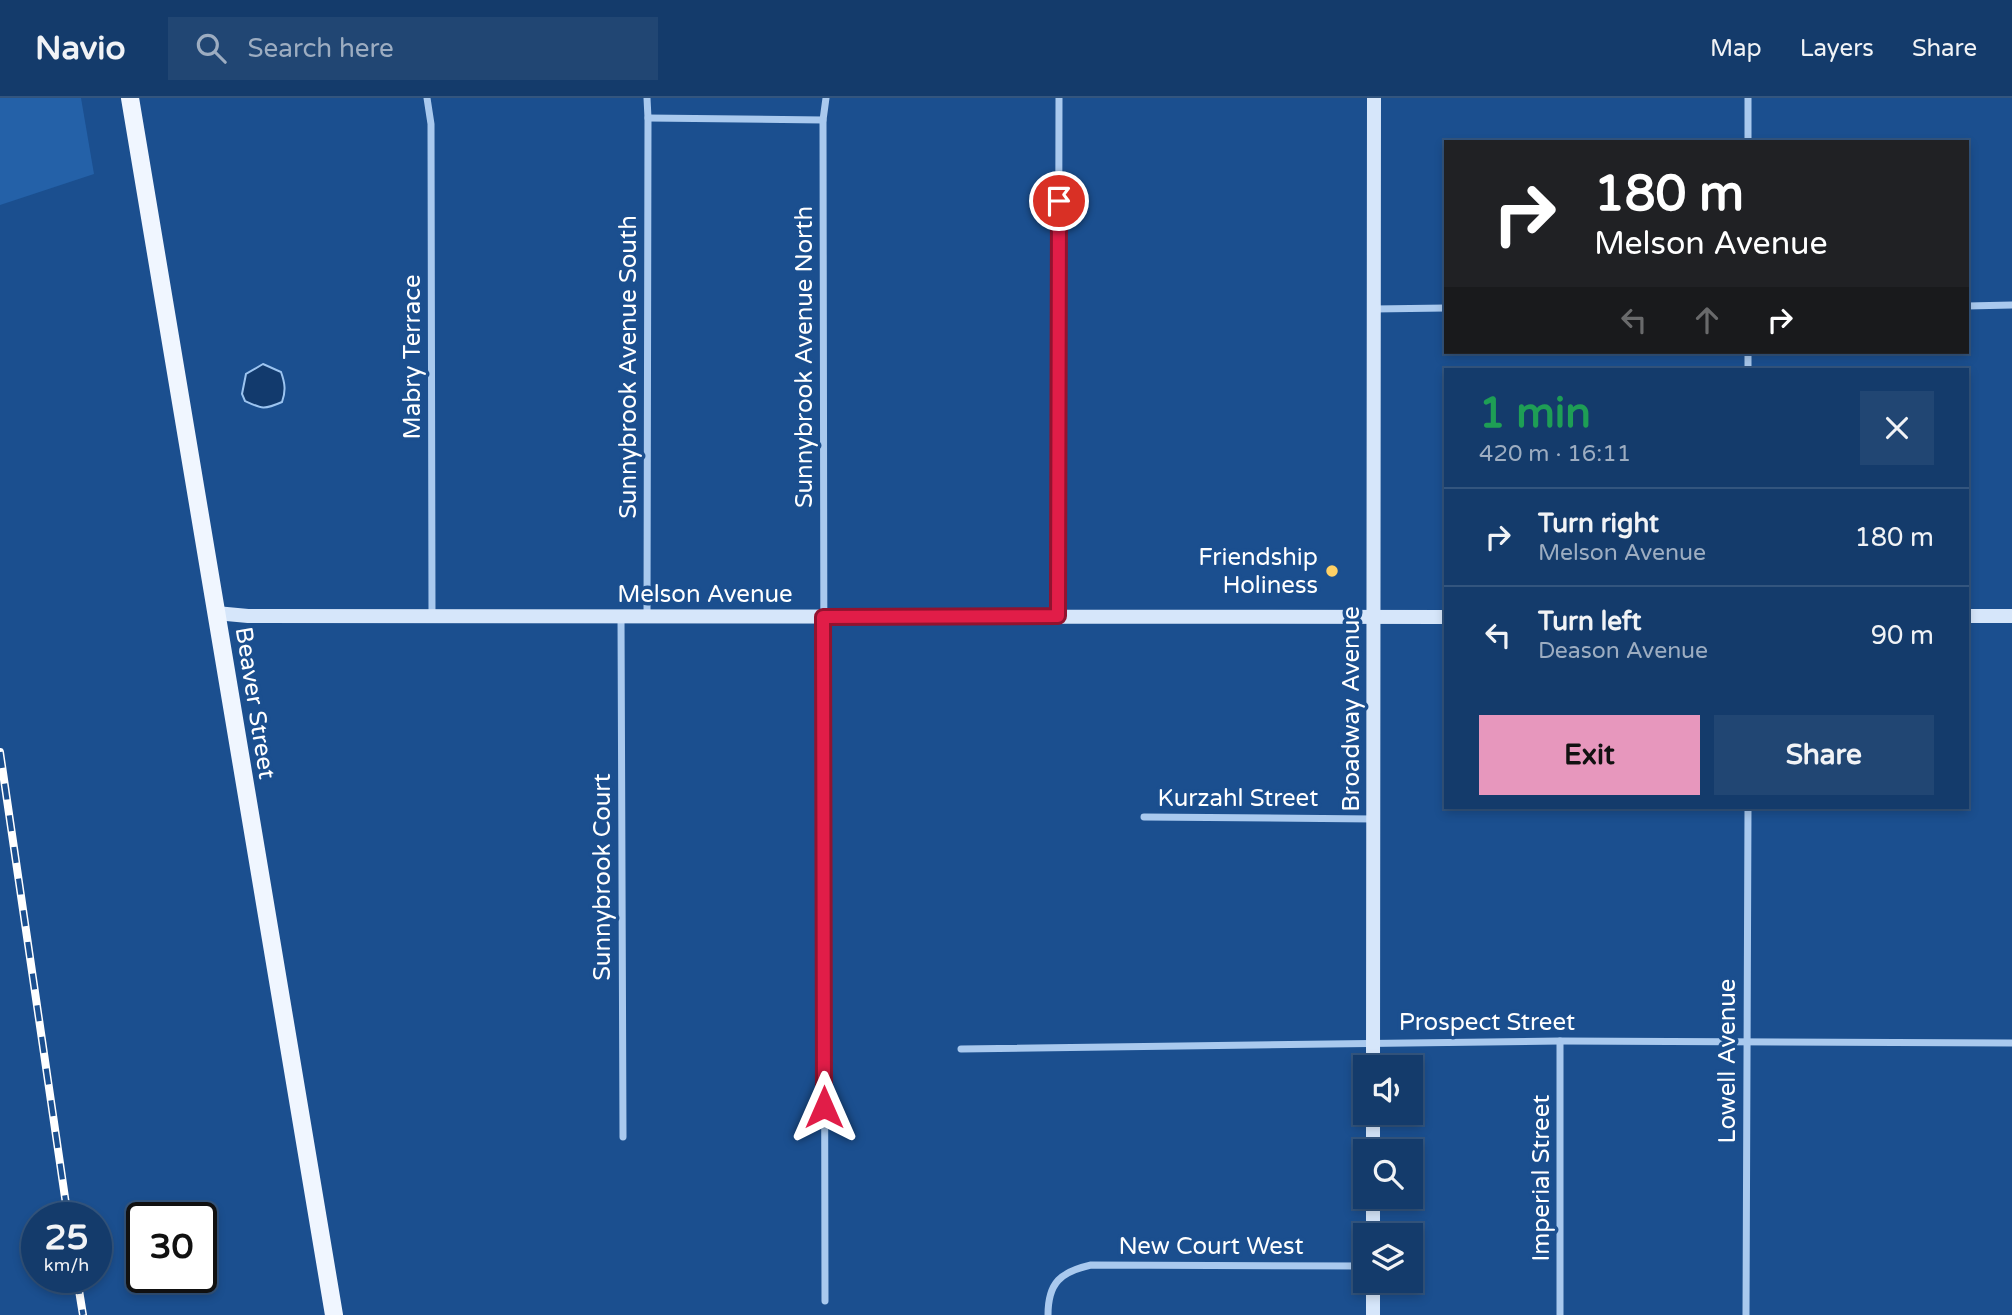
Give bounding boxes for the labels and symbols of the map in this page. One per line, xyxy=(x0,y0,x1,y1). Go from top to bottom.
pin xyxy=(1029,171,1089,231)
street label: Sunnybrook Avenue North xyxy=(790,206,819,508)
street label: Sunnybrook Avenue South xyxy=(614,215,643,519)
street label: Mabry Terrace xyxy=(398,275,427,439)
place label: Friendship Holiness xyxy=(1198,543,1318,600)
marker: Friendship Holiness xyxy=(1324,563,1340,579)
street label: Melson Avenue xyxy=(617,580,793,609)
street label: Broadway Avenue xyxy=(1337,606,1366,812)
street label: Beaver Street xyxy=(229,625,281,781)
street label: Sunnybrook Court xyxy=(588,773,617,981)
street label: Kurzahl Street xyxy=(1158,784,1318,813)
street label: Lowell Avenue xyxy=(1713,979,1742,1143)
street label: Prospect Street xyxy=(1399,1008,1575,1037)
position arrow xyxy=(787,1070,861,1144)
street label: Imperial Street xyxy=(1527,1095,1556,1261)
speed limit sign: 30 xyxy=(126,1202,217,1293)
street label: New Court West xyxy=(1118,1232,1304,1261)

